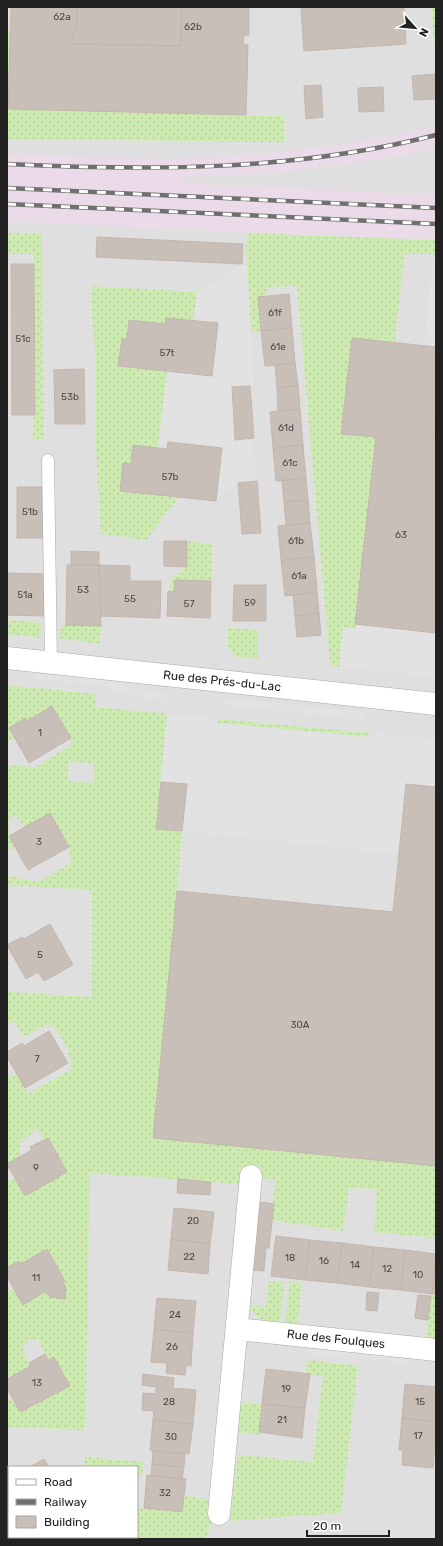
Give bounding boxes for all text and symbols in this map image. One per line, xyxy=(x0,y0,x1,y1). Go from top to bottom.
north arrow xyxy=(395,8,435,48)
house number: 62a xyxy=(53,11,71,23)
house number: 62b xyxy=(184,21,202,33)
text: N xyxy=(416,26,431,39)
house number: 61f xyxy=(268,307,282,319)
house number: 51c xyxy=(15,333,31,345)
house number: 61e xyxy=(270,341,286,353)
house number: 57t xyxy=(160,347,175,359)
house number: 53b xyxy=(61,391,79,403)
house number: 61d xyxy=(278,422,294,434)
house number: 61c xyxy=(282,457,298,469)
house number: 57b xyxy=(161,471,179,483)
house number: 51b xyxy=(22,506,38,518)
house number: 63 xyxy=(395,529,407,541)
house number: 61b xyxy=(288,535,304,547)
house number: 61a xyxy=(291,570,307,582)
house number: 53 xyxy=(77,584,89,596)
house number: 51a xyxy=(17,589,33,601)
house number: 55 xyxy=(124,593,136,605)
house number: 59 xyxy=(244,597,256,609)
house number: 57 xyxy=(183,598,195,610)
street label: Rue des Prés-du-Lac xyxy=(162,668,282,694)
house number: 1 xyxy=(38,727,42,739)
house number: 3 xyxy=(36,836,42,848)
house number: 5 xyxy=(37,949,43,961)
house number: 30A xyxy=(290,1019,310,1031)
house number: 7 xyxy=(34,1053,40,1065)
house number: 9 xyxy=(33,1162,39,1174)
house number: 20 xyxy=(187,1215,199,1227)
house number: 22 xyxy=(183,1251,195,1263)
house number: 18 xyxy=(285,1252,295,1264)
house number: 16 xyxy=(319,1255,329,1267)
house number: 14 xyxy=(350,1259,360,1271)
house number: 12 xyxy=(382,1263,392,1275)
house number: 10 xyxy=(413,1269,423,1281)
house number: 11 xyxy=(32,1272,40,1284)
house number: 24 xyxy=(169,1309,181,1321)
street label: Rue des Foulques xyxy=(286,1327,386,1351)
house number: 26 xyxy=(166,1341,178,1353)
house number: 13 xyxy=(32,1377,42,1389)
house number: 19 xyxy=(281,1383,291,1395)
house number: 28 xyxy=(163,1396,175,1408)
house number: 15 xyxy=(415,1396,425,1408)
house number: 21 xyxy=(277,1414,287,1426)
house number: 17 xyxy=(413,1430,423,1442)
house number: 30 xyxy=(165,1431,177,1443)
legend xyxy=(8,1466,138,1538)
text: Road xyxy=(44,1475,72,1489)
house number: 32 xyxy=(159,1487,171,1499)
text: Railway xyxy=(44,1495,87,1509)
scale bar xyxy=(307,1512,389,1538)
text: Building xyxy=(44,1515,90,1529)
text: 20 m xyxy=(313,1519,341,1533)

